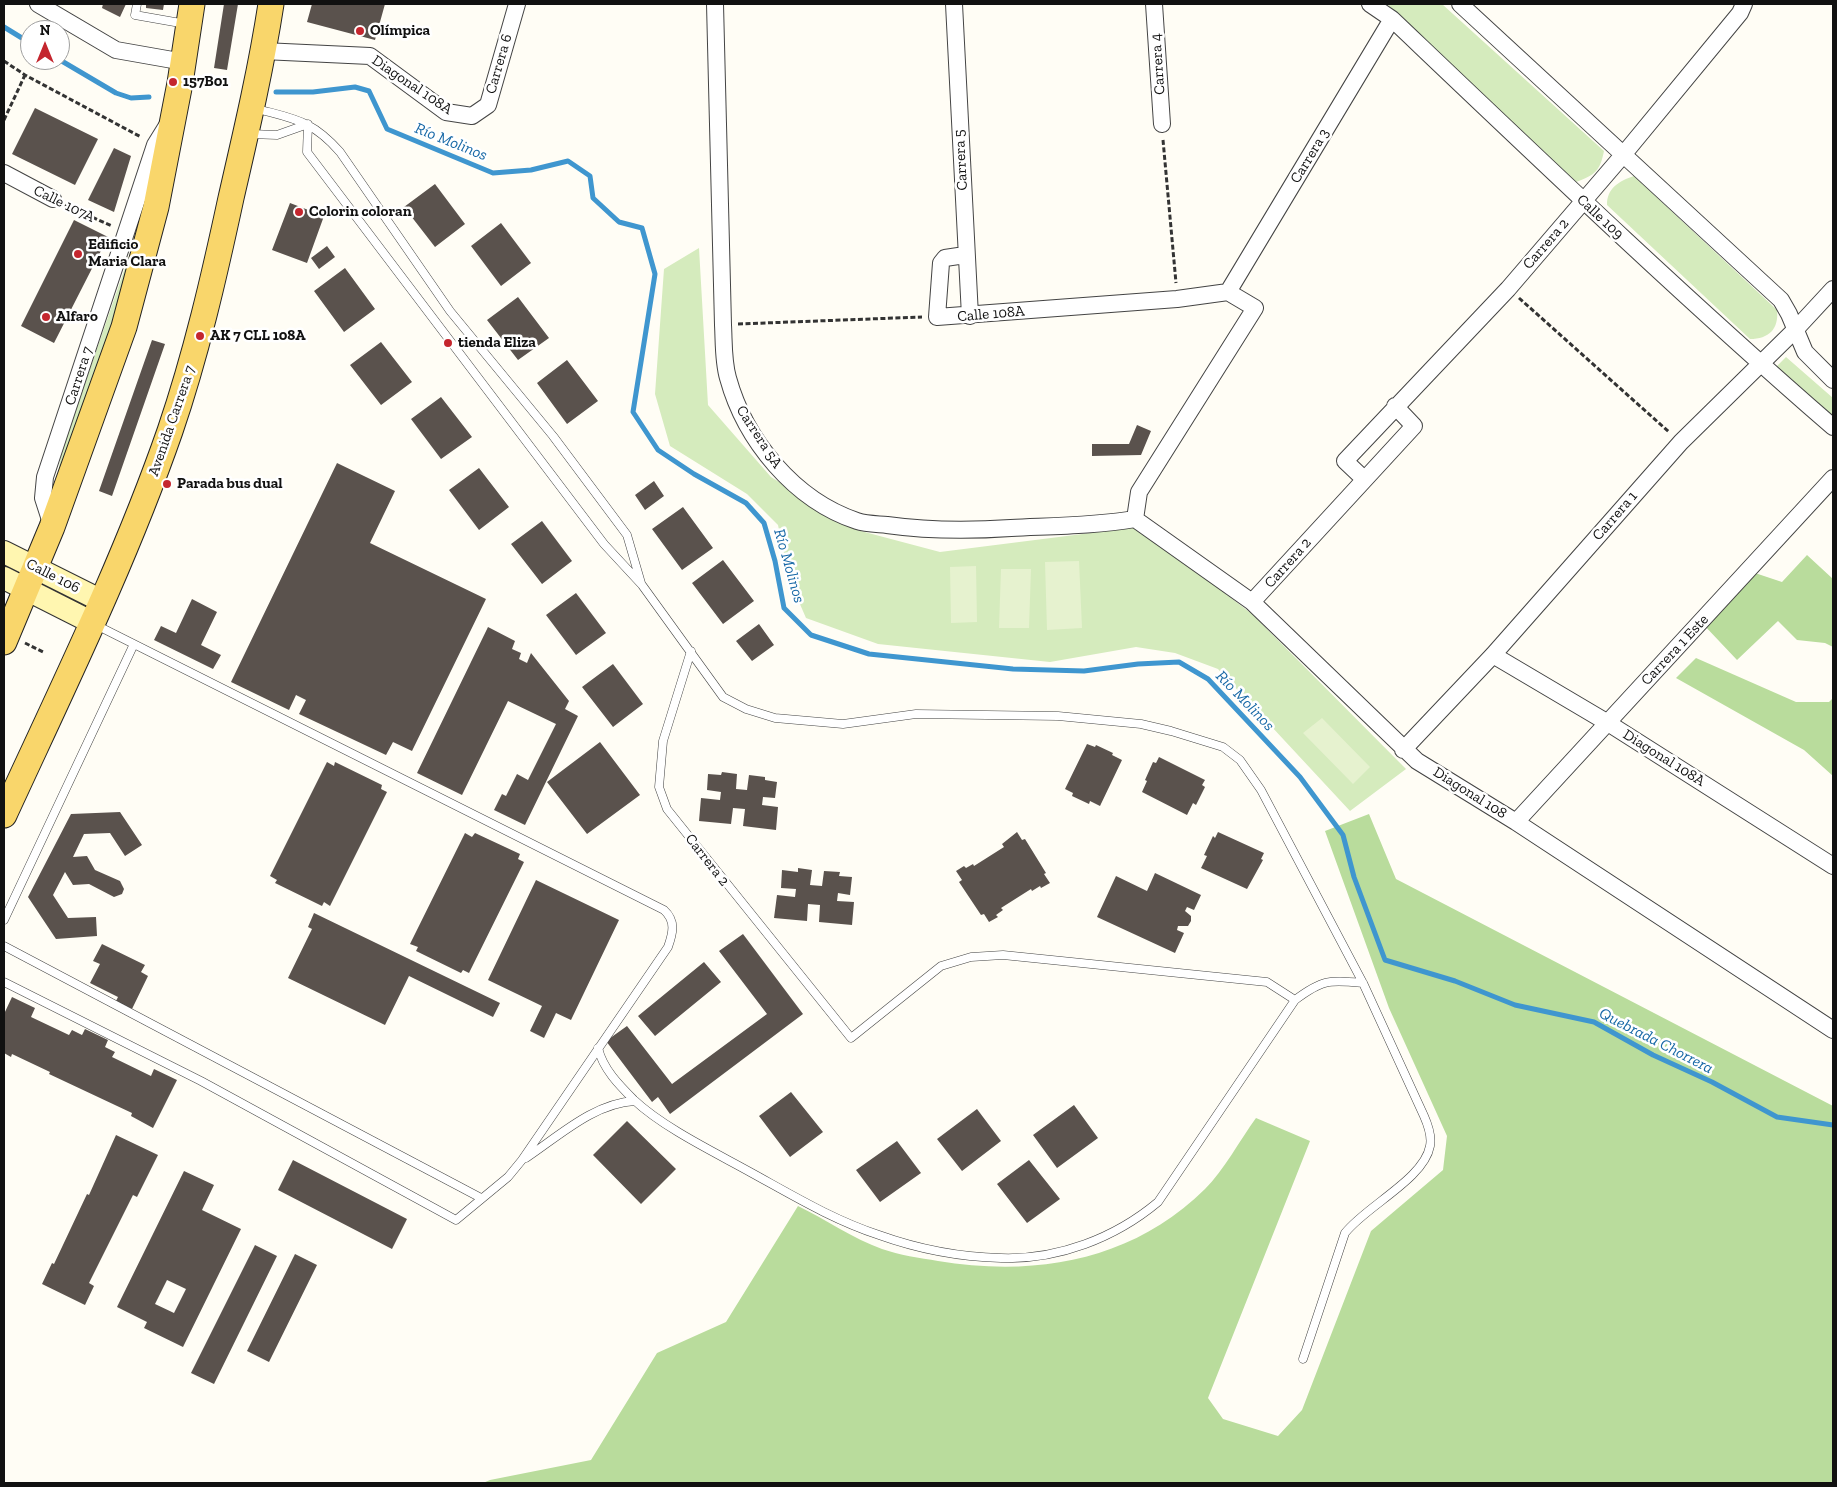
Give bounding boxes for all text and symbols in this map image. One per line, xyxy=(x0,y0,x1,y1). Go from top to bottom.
north arrow xyxy=(20,20,70,70)
text: N xyxy=(40,22,50,39)
place label: Olímpica xyxy=(370,22,430,40)
marker: Olímpica xyxy=(354,25,366,37)
street label: Carrera 6 xyxy=(482,32,516,96)
street label: Carrera 4 xyxy=(1147,33,1169,95)
street label: Diagonal 108A xyxy=(368,51,456,119)
place label: 157B01 xyxy=(183,73,228,91)
marker: 157B01 xyxy=(167,76,179,88)
water label: Río Molinos xyxy=(412,119,490,165)
street label: Carrera 3 xyxy=(1287,125,1333,187)
street label: Carrera 5 xyxy=(950,129,972,191)
street label: Calle 107A xyxy=(30,181,98,227)
street label: Calle 109 xyxy=(1573,191,1627,243)
place label: Colorin coloran xyxy=(309,203,412,221)
marker: Colorin coloran xyxy=(293,206,305,218)
street label: Carrera 2 xyxy=(1519,215,1573,273)
place label: Edificio Maria Clara xyxy=(88,236,166,271)
marker: Edificio Maria Clara xyxy=(72,248,84,260)
street label: Calle 108A xyxy=(957,302,1025,326)
place label: Alfaro xyxy=(56,308,98,326)
marker: Alfaro xyxy=(40,311,52,323)
place label: AK 7 CLL 108A xyxy=(210,327,306,345)
marker: AK 7 CLL 108A xyxy=(194,330,206,342)
place label: tienda Eliza xyxy=(458,334,536,352)
marker: tienda Eliza xyxy=(442,337,454,349)
street label: Carrera 7 xyxy=(61,344,97,408)
street label: Avenida Carrera 7 xyxy=(145,363,199,479)
street label: Carrera 5A xyxy=(732,402,786,472)
place label: Parada bus dual xyxy=(177,475,283,493)
marker: Parada bus dual xyxy=(161,478,173,490)
street label: Carrera 1 xyxy=(1589,488,1641,544)
water label: Río Molinos xyxy=(769,527,809,605)
street label: Carrera 2 xyxy=(1261,534,1315,592)
street label: Calle 106 xyxy=(23,555,83,597)
street label: Carrera 1 Este xyxy=(1637,611,1713,689)
water label: Río Molinos xyxy=(1212,667,1278,735)
street label: Diagonal 108A xyxy=(1620,726,1708,790)
street label: Diagonal 108 xyxy=(1430,763,1510,823)
street label: Carrera 2 xyxy=(681,830,733,890)
water label: Quebrada Chorrera xyxy=(1596,1004,1716,1078)

